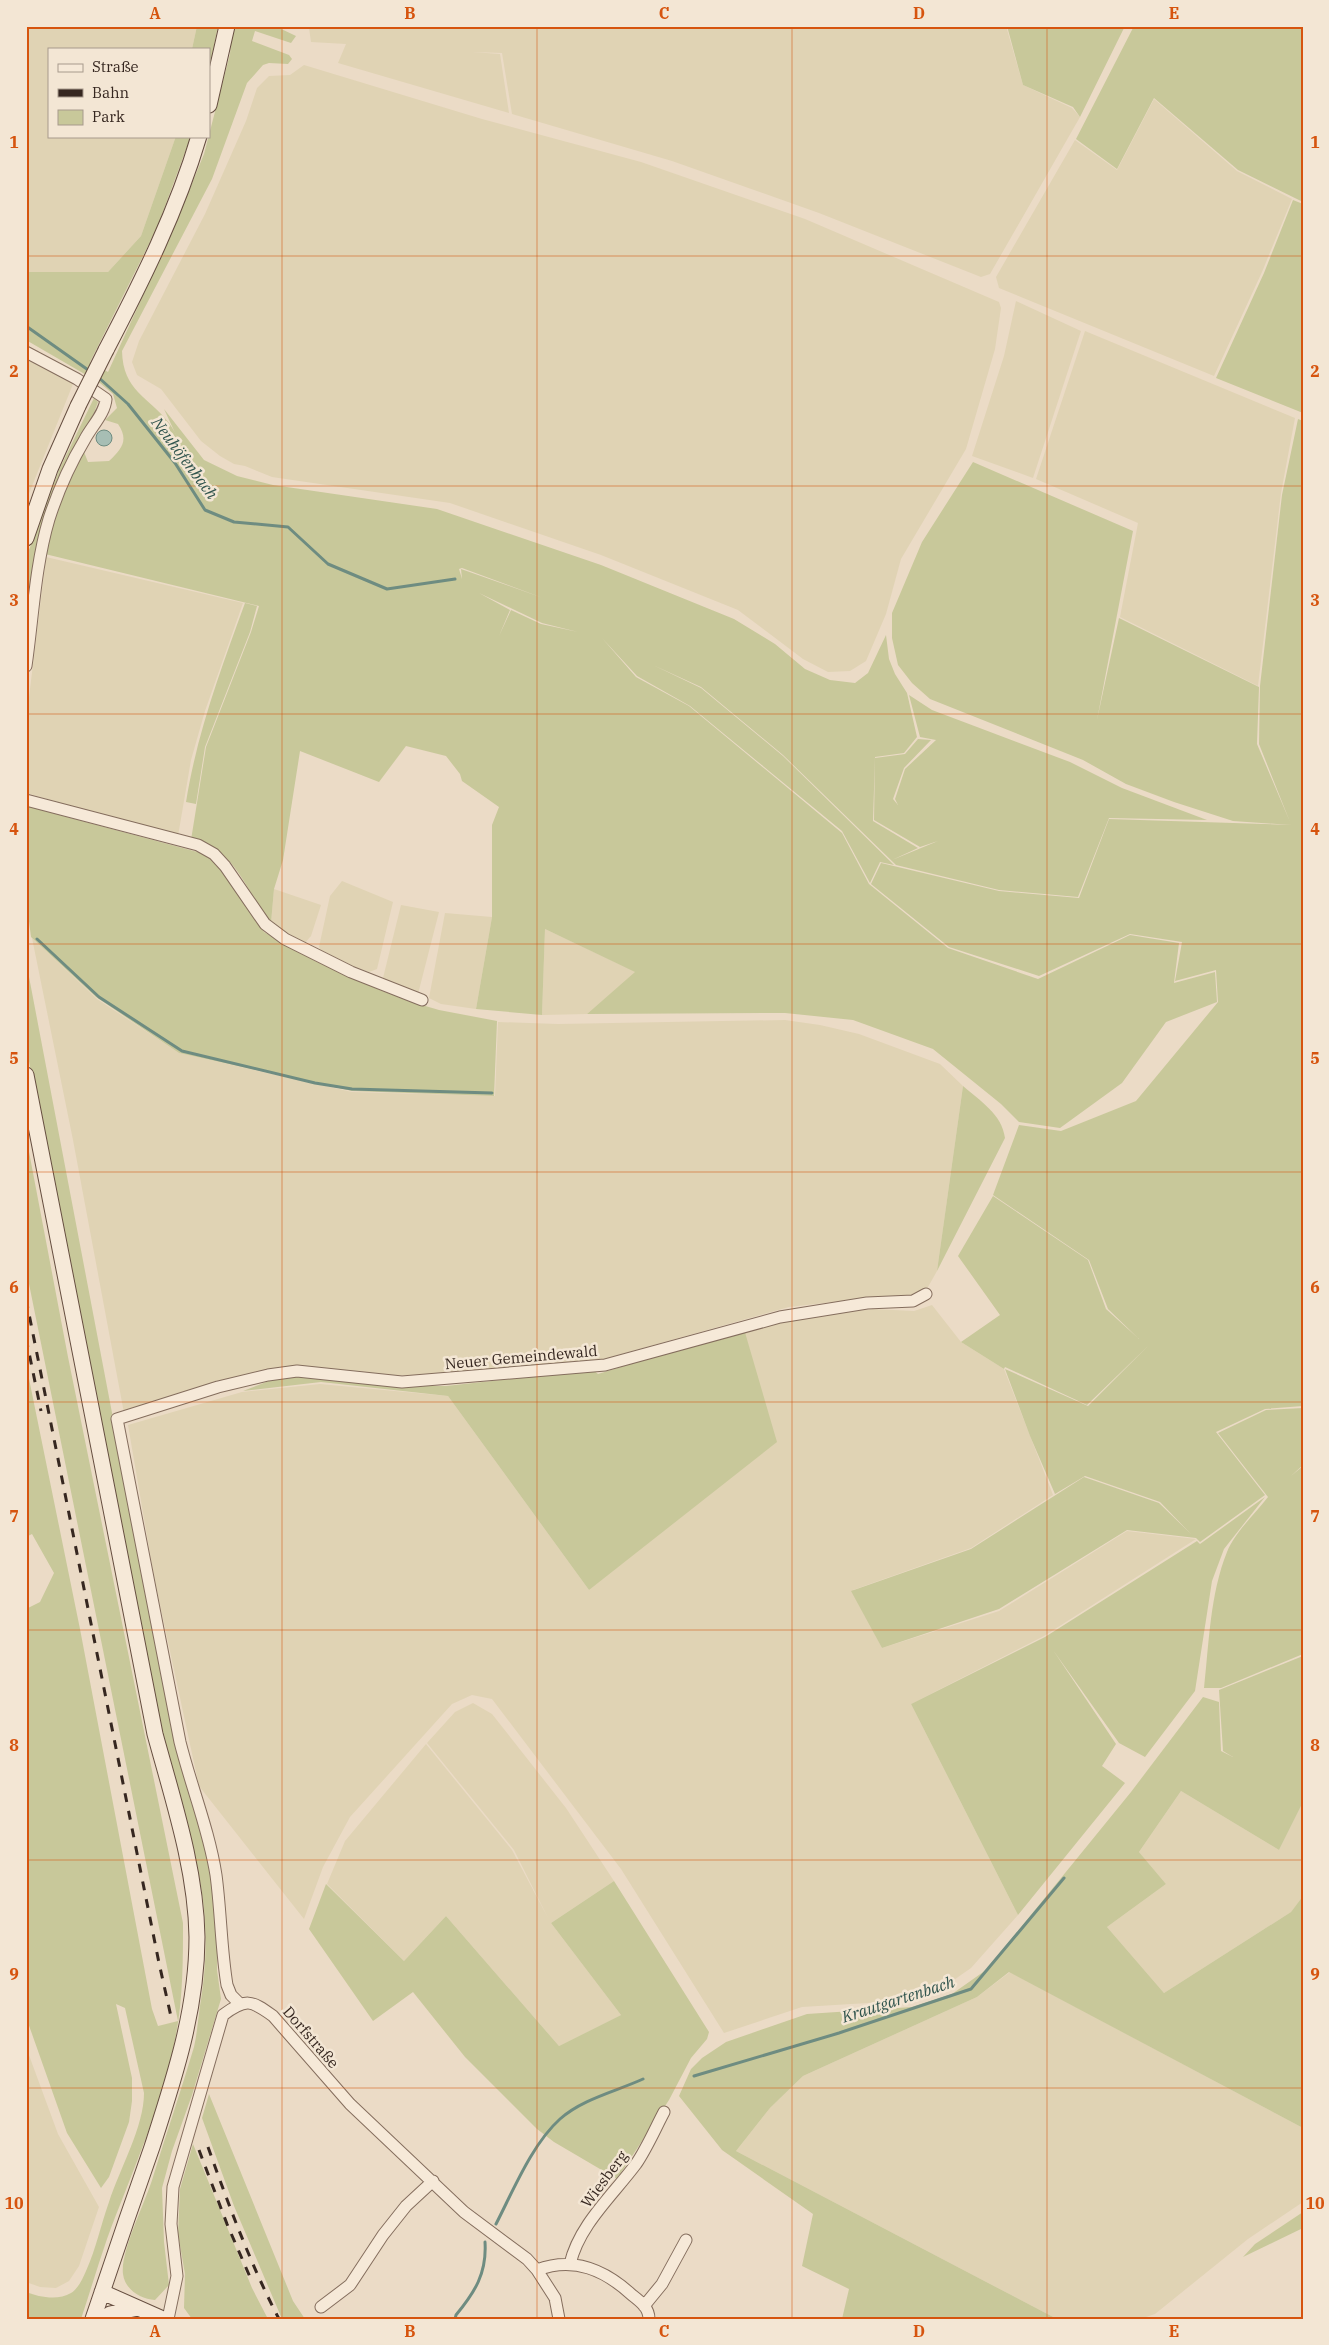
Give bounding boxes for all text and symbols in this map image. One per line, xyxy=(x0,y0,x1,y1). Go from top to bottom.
text: A xyxy=(149,3,161,23)
text: B xyxy=(404,3,416,23)
text: C xyxy=(659,3,669,23)
text: D xyxy=(913,3,925,23)
text: E xyxy=(1169,3,1179,23)
legend xyxy=(48,48,210,138)
text: Straße xyxy=(92,57,139,76)
text: Bahn xyxy=(92,83,130,102)
text: Park xyxy=(92,107,125,126)
text: 1 xyxy=(9,132,19,152)
text: 1 xyxy=(1310,132,1320,152)
text: 2 xyxy=(9,361,19,381)
text: 2 xyxy=(1310,361,1320,381)
water label: Neuhöfenbach xyxy=(147,412,222,503)
text: 3 xyxy=(9,590,19,610)
text: 3 xyxy=(1310,590,1320,610)
text: 4 xyxy=(9,819,19,839)
text: 4 xyxy=(1310,819,1320,839)
text: 5 xyxy=(9,1048,19,1068)
text: 5 xyxy=(1310,1048,1320,1068)
text: 6 xyxy=(9,1277,19,1297)
text: 6 xyxy=(1310,1277,1320,1297)
street label: Neuer Gemeindewald xyxy=(444,1341,598,1373)
text: 7 xyxy=(9,1506,19,1526)
text: 7 xyxy=(1310,1506,1320,1526)
text: 8 xyxy=(9,1735,19,1755)
text: 8 xyxy=(1310,1735,1320,1755)
text: 9 xyxy=(9,1964,19,1984)
text: 9 xyxy=(1310,1964,1320,1984)
water label: Krautgartenbach xyxy=(838,1971,957,2027)
street label: Dorfstraße xyxy=(279,2002,343,2072)
street label: Wiesberg xyxy=(576,2147,632,2211)
text: 10 xyxy=(4,2193,24,2213)
text: 10 xyxy=(1305,2193,1325,2213)
text: A xyxy=(149,2321,161,2341)
text: B xyxy=(404,2321,416,2341)
text: C xyxy=(659,2321,669,2341)
text: D xyxy=(913,2321,925,2341)
text: E xyxy=(1169,2321,1179,2341)

